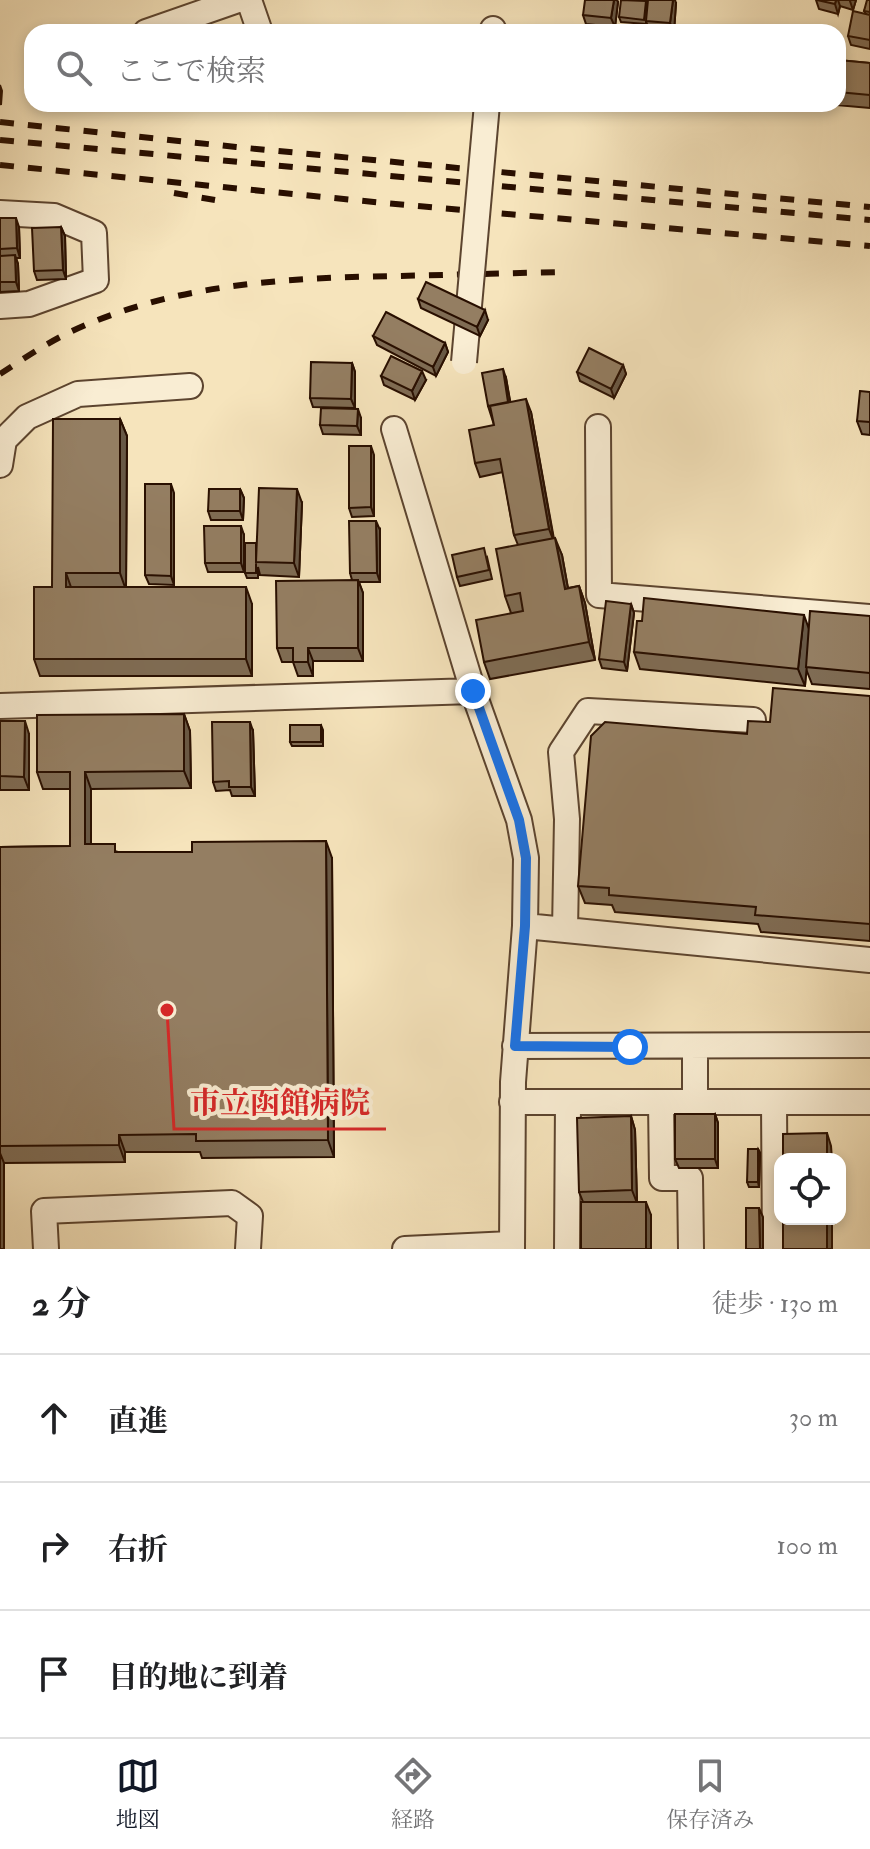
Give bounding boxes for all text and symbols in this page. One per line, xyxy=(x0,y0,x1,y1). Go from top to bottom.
search box xyxy=(24,24,846,112)
icon: search xyxy=(52,46,96,90)
text: ここで検索 xyxy=(116,53,266,90)
route end xyxy=(455,673,491,709)
route start xyxy=(612,1029,648,1065)
callout: 市立函館病院 xyxy=(174,1075,386,1129)
text: 市立函館病院 xyxy=(190,1085,370,1122)
map controls xyxy=(774,1153,846,1225)
button: locate xyxy=(774,1153,846,1225)
text: 2 分 xyxy=(32,1283,90,1326)
text: 徒歩 · 130 m xyxy=(712,1288,838,1320)
icon: ahead xyxy=(32,1396,76,1440)
text: 30 m xyxy=(789,1402,838,1434)
text: 直進 xyxy=(108,1403,168,1440)
icon: right xyxy=(32,1524,76,1568)
text: 100 m xyxy=(777,1530,838,1562)
text: 右折 xyxy=(108,1531,168,1568)
icon: arrive xyxy=(32,1652,76,1696)
text: 目的地に到着 xyxy=(108,1659,288,1696)
tab: 地図 xyxy=(116,1754,160,1834)
tab: 経路 xyxy=(391,1754,435,1834)
tab: 保存済み xyxy=(666,1754,754,1834)

